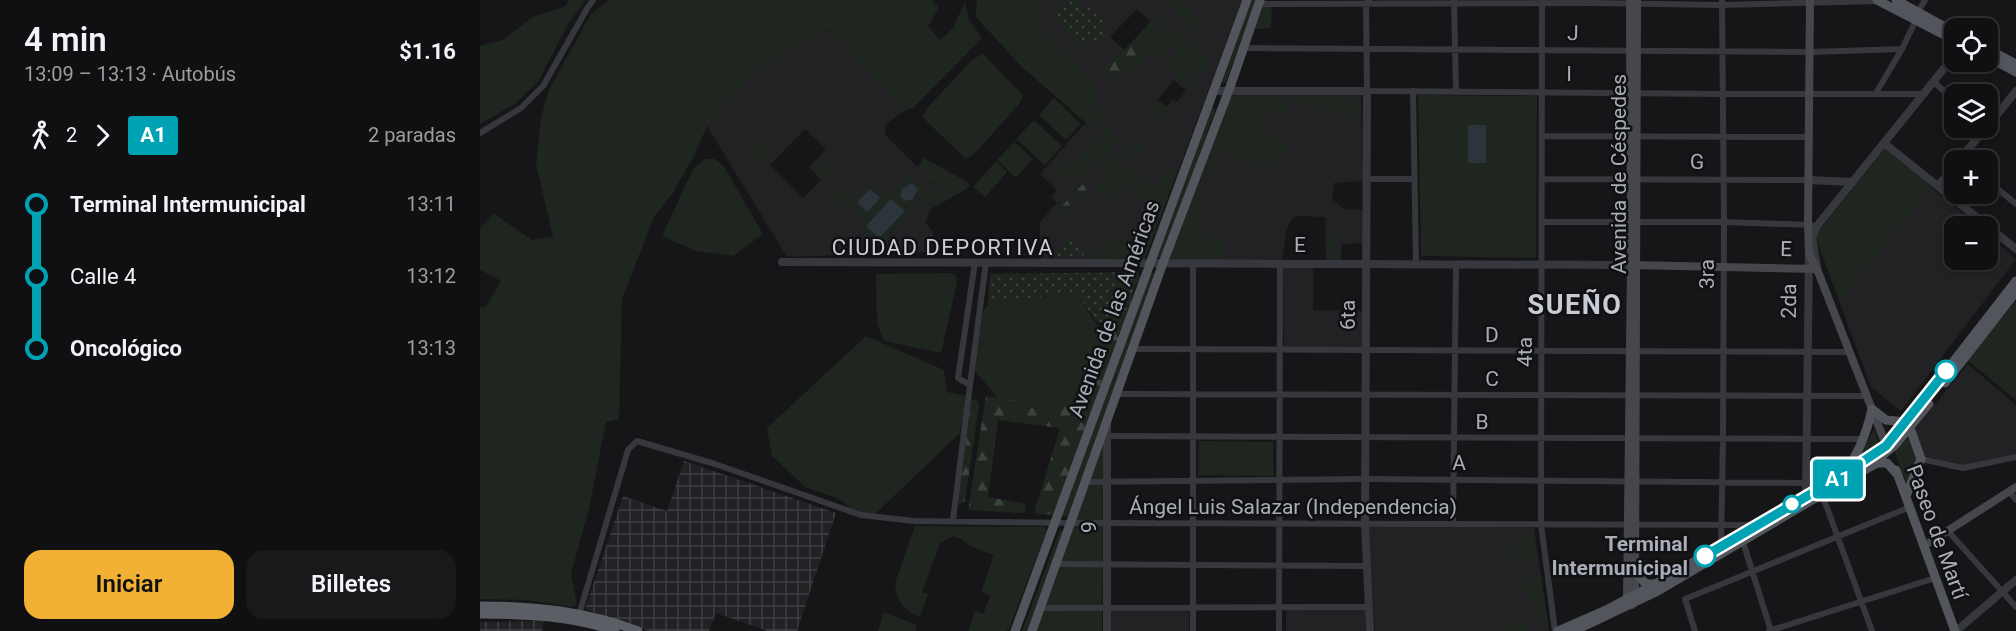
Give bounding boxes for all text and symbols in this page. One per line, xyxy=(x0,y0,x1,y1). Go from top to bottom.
map controls xyxy=(1944,18,1998,270)
button: locate xyxy=(1944,18,1998,72)
text: 4 min xyxy=(24,20,107,59)
street label: J xyxy=(1567,21,1579,45)
text: $1.16 xyxy=(399,39,456,64)
text: 13:09 – 13:13 · Autobús xyxy=(24,62,236,86)
street label: I xyxy=(1566,62,1572,86)
street label: Avenida de Céspedes xyxy=(1607,74,1631,274)
button: layers xyxy=(1944,84,1998,138)
icon: walk xyxy=(24,119,57,152)
icon: forward xyxy=(86,119,119,152)
text: 2 xyxy=(66,123,77,147)
text: A1 xyxy=(140,123,166,147)
text: 2 paradas xyxy=(368,123,456,147)
street label: G xyxy=(1690,150,1704,174)
button: + xyxy=(1944,150,1998,204)
text: Terminal Intermunicipal xyxy=(70,192,306,217)
text: 13:11 xyxy=(406,192,456,216)
street label: Avenida de las Américas xyxy=(1064,197,1164,421)
button: − xyxy=(1944,216,1998,270)
street label: E xyxy=(1294,233,1306,257)
district label: CIUDAD DEPORTIVA xyxy=(832,235,1054,260)
street label: E xyxy=(1780,237,1792,261)
street label: 3ra xyxy=(1695,259,1719,289)
text: Calle 4 xyxy=(70,264,136,289)
text: 13:12 xyxy=(406,264,456,288)
street label: 2da xyxy=(1777,283,1801,319)
district label: SUEÑO xyxy=(1528,289,1622,321)
street label: 6ta xyxy=(1336,300,1360,330)
street label: D xyxy=(1485,323,1499,347)
text: Oncológico xyxy=(70,336,182,361)
text: 13:13 xyxy=(406,336,456,360)
street label: 4ta xyxy=(1513,337,1537,367)
unlabelled marker xyxy=(1935,360,1957,382)
street label: C xyxy=(1485,367,1499,391)
street label: B xyxy=(1475,410,1489,434)
street label: A xyxy=(1452,451,1466,475)
line badge: A1 xyxy=(1811,460,1865,498)
street label: Paseo de Martí xyxy=(1902,461,1973,603)
text: A1 xyxy=(1825,467,1851,491)
street label: Ángel Luis Salazar (Independencia) xyxy=(1129,495,1457,519)
unlabelled marker xyxy=(1783,495,1801,513)
street label: 9 xyxy=(1077,521,1101,533)
place label: Terminal Intermunicipal xyxy=(1552,532,1688,580)
marker: Terminal Intermunicipal xyxy=(1694,545,1716,567)
button: Iniciar xyxy=(24,550,234,619)
button: Billetes xyxy=(246,550,456,619)

